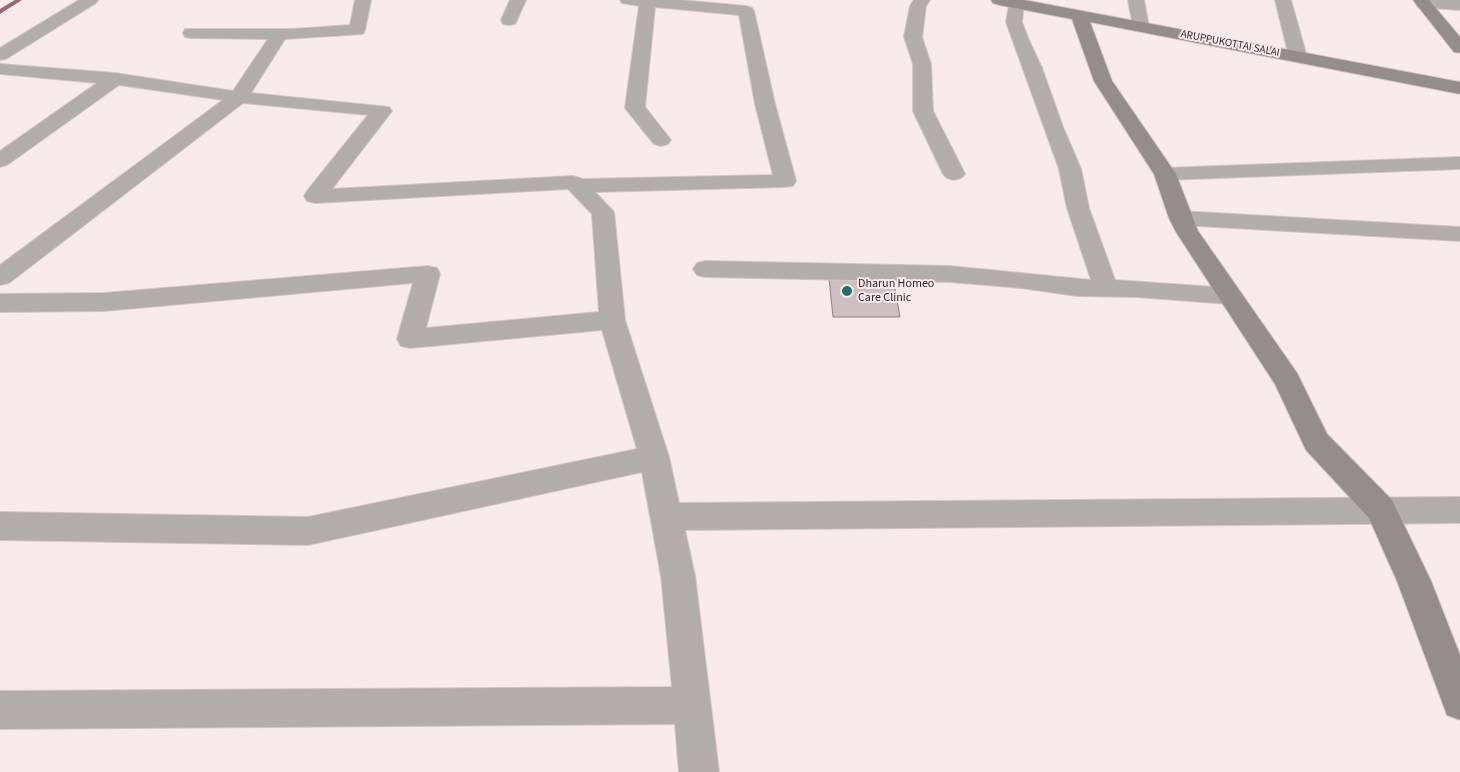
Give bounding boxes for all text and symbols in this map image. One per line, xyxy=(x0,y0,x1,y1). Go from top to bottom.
street label: ARUPPUKOTTAI SALAI xyxy=(1179,28,1281,60)
place label: Dharun Homeo Care Clinic xyxy=(858,277,934,305)
marker: Dharun Homeo Care Clinic xyxy=(840,284,854,298)

